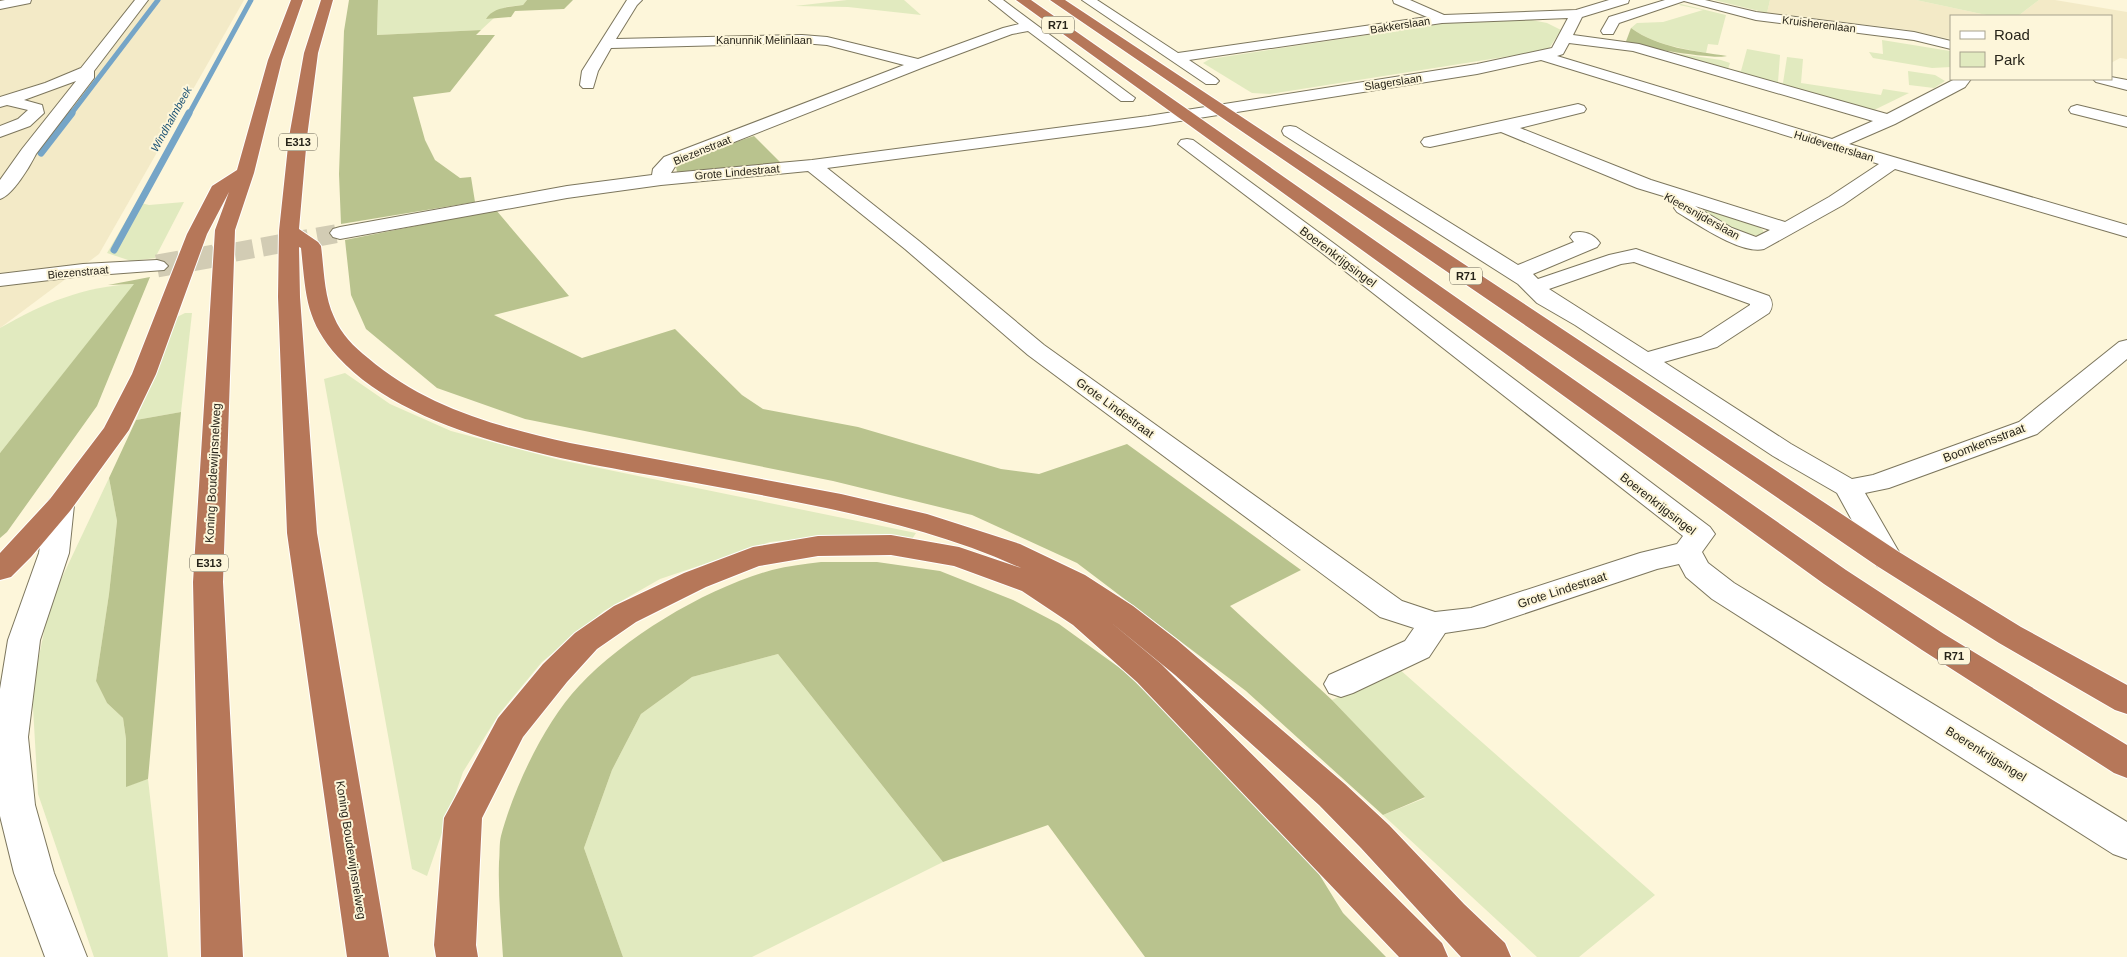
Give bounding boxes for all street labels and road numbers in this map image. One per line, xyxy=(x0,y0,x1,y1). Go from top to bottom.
street label: Bakkerslaan xyxy=(1369,14,1431,36)
street label: Kruisherenlaan xyxy=(1782,14,1856,34)
road number: R71 xyxy=(1042,16,1074,34)
street label: Kanunnik Melinlaan xyxy=(716,34,812,46)
street label: Slagerslaan xyxy=(1363,72,1423,92)
street label: Huidevetterslaan xyxy=(1793,128,1875,164)
street label: Biezenstraat xyxy=(671,133,733,167)
road number: E313 xyxy=(279,134,317,150)
street label: Grote Lindestraat xyxy=(694,162,780,182)
street label: Kleersnijderslaan xyxy=(1662,190,1742,242)
street label: Boerenkrijgsingel xyxy=(1297,224,1379,290)
street label: Biezenstraat xyxy=(47,263,109,281)
road number: R71 xyxy=(1450,268,1482,284)
street label: Grote Lindestraat xyxy=(1073,375,1157,441)
street label: Koning Boudewijnsnelweg xyxy=(202,403,224,543)
street label: Boomkensstraat xyxy=(1941,421,2028,465)
street label: Boerenkrijgsingel xyxy=(1617,470,1699,538)
road number: E313 xyxy=(190,554,228,572)
street label: Grote Lindestraat xyxy=(1516,569,1609,611)
road number: R71 xyxy=(1938,648,1970,664)
street label: Boerenkrijgsingel xyxy=(1943,724,2029,784)
street label: Koning Boudewijnsnelweg xyxy=(333,780,369,920)

